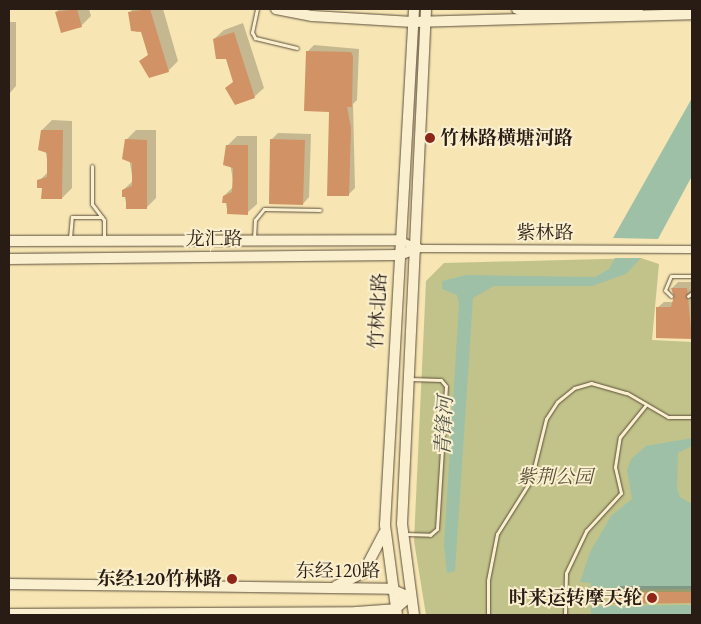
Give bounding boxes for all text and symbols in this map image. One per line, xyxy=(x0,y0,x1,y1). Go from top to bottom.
place label: 竹林路横塘河路 xyxy=(440,127,573,149)
marker: 竹林路横塘河路 xyxy=(424,132,436,144)
street label: 紫林路 xyxy=(517,222,573,244)
street label: 龙汇路 xyxy=(186,228,242,250)
street label: 竹林北路 xyxy=(365,272,391,350)
water label: 青锋河 xyxy=(430,395,458,457)
park label: 紫荆公园 xyxy=(517,466,593,488)
street label: 东经120路 xyxy=(296,560,380,582)
place label: 东经120竹林路 xyxy=(97,568,222,590)
marker: 东经120竹林路 xyxy=(226,573,238,585)
place label: 时来运转摩天轮 xyxy=(509,587,642,609)
marker: 时来运转摩天轮 xyxy=(646,592,658,604)

